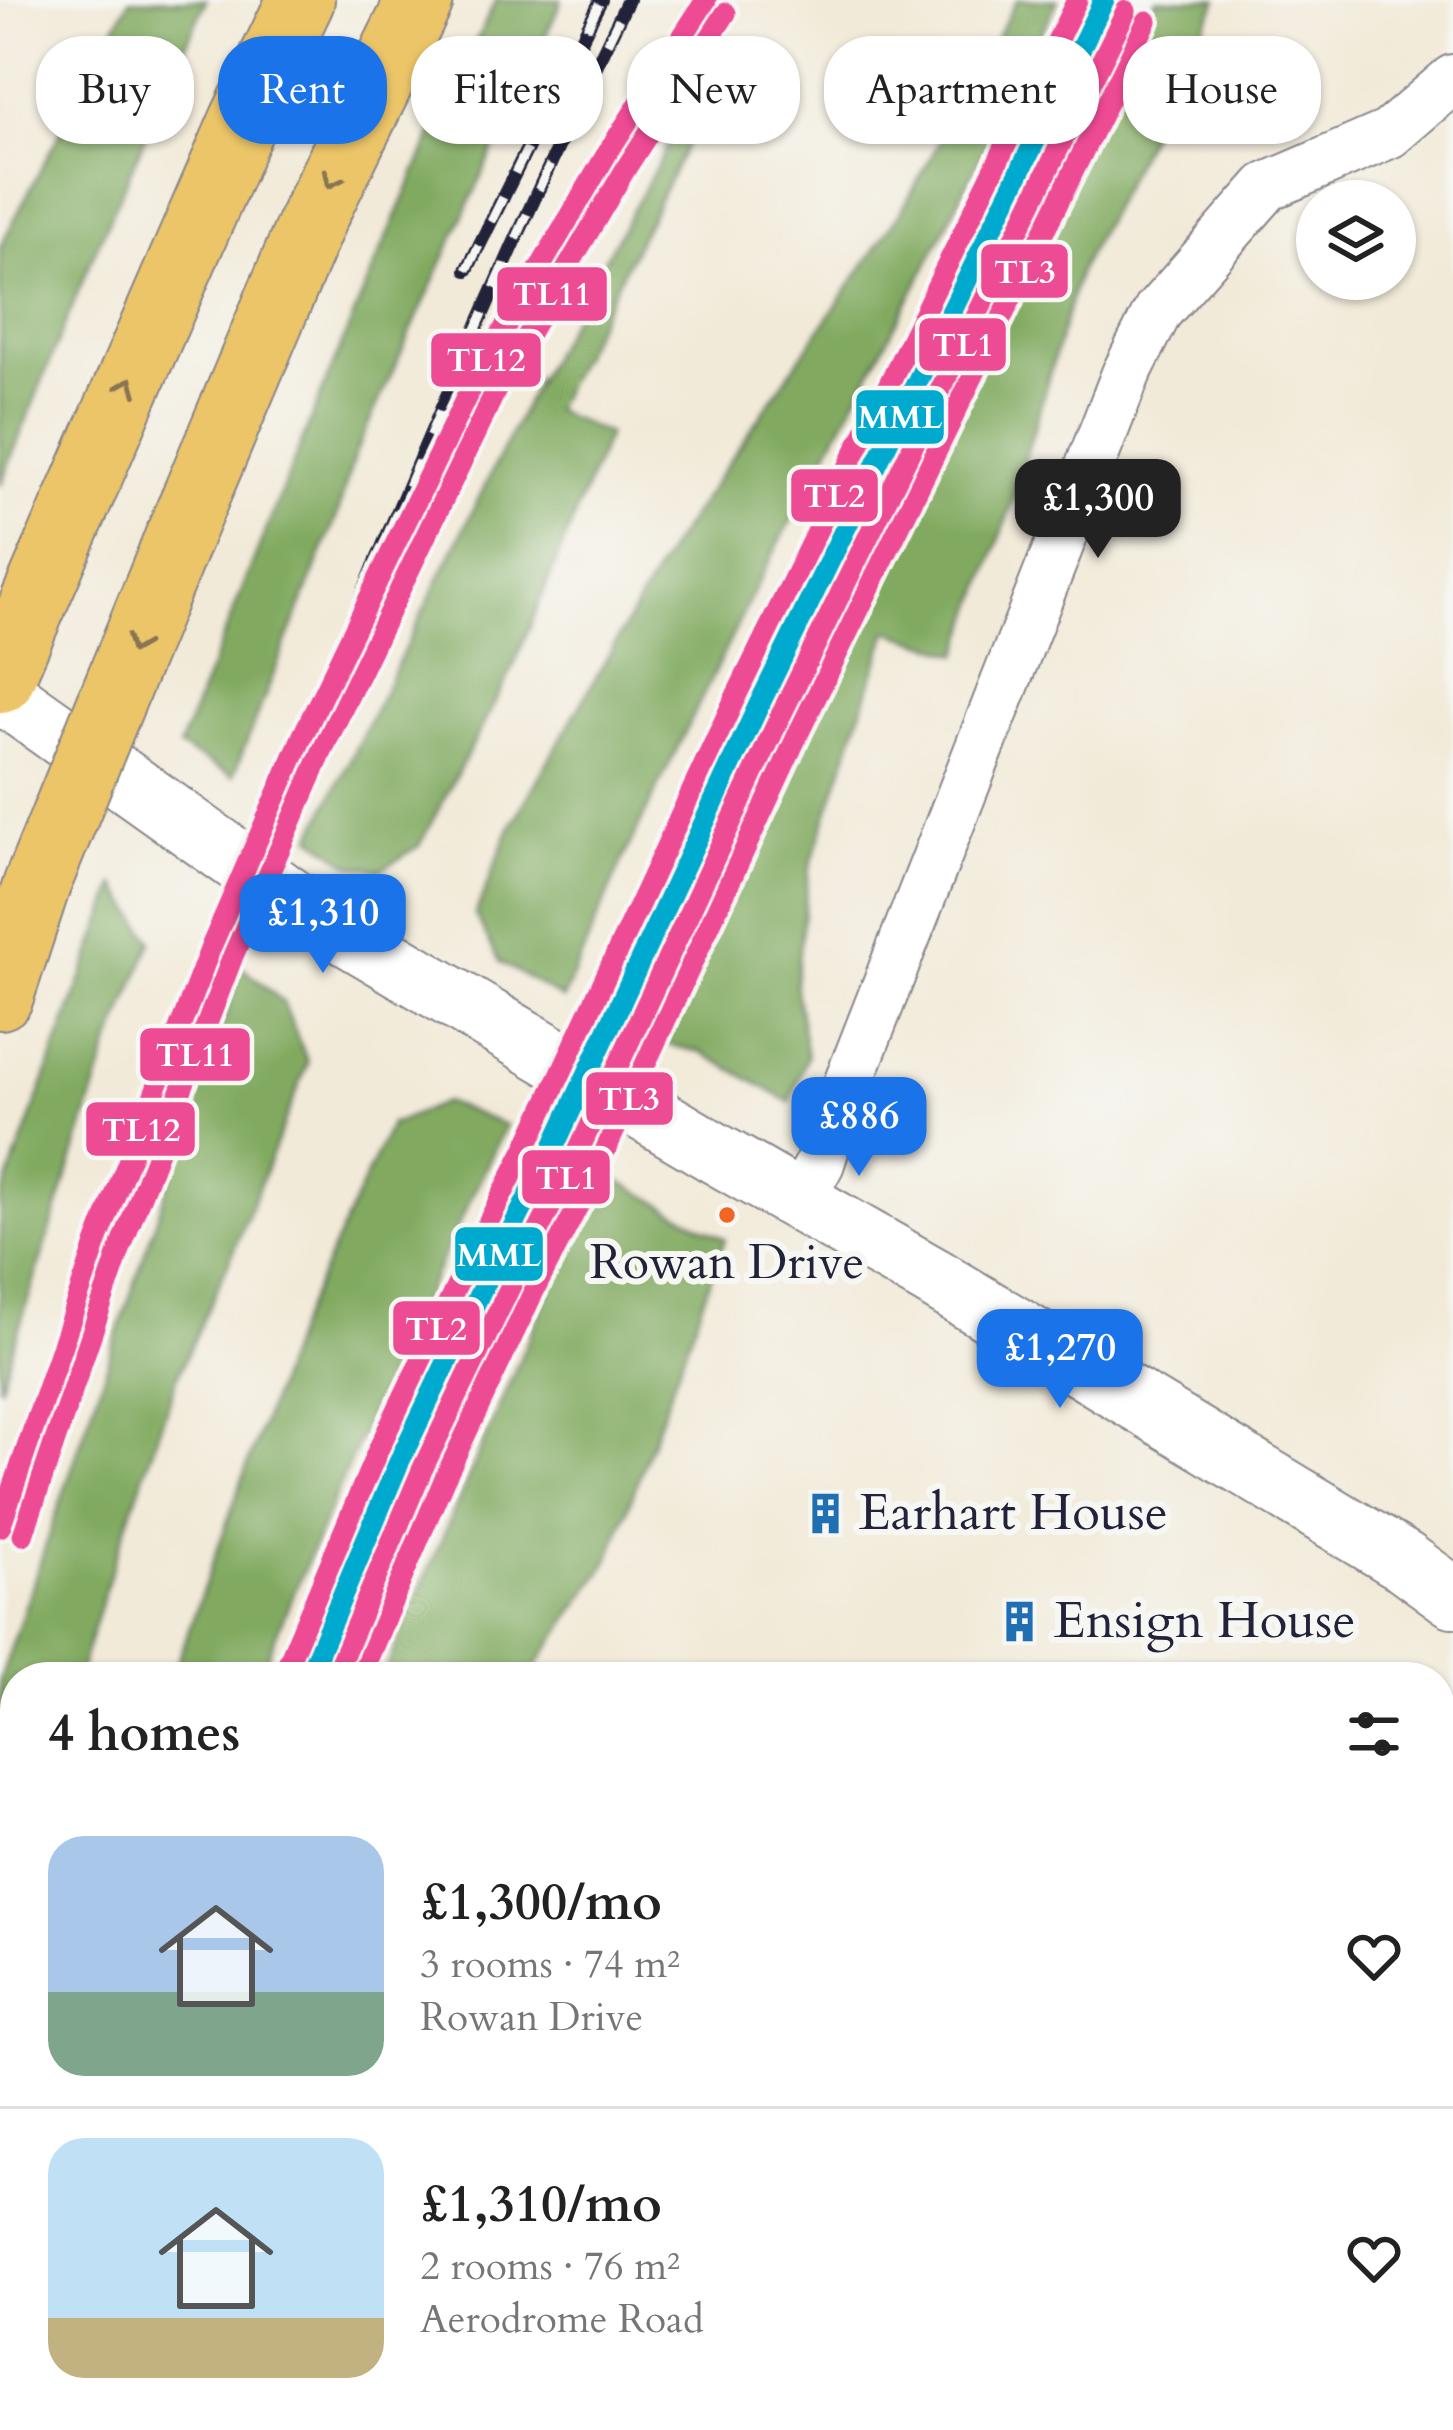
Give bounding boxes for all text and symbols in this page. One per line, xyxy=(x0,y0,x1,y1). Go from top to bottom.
chip: Buy xyxy=(36,36,194,144)
chip: Rent xyxy=(218,36,387,144)
chip: Filters xyxy=(411,36,603,144)
chip: New xyxy=(627,36,800,144)
chip: Apartment xyxy=(824,36,1099,144)
chip: House xyxy=(1123,36,1321,144)
one-way arrow xyxy=(323,168,346,190)
map controls xyxy=(1296,180,1416,300)
button: layers xyxy=(1296,180,1416,300)
line badge: TL3 xyxy=(979,242,1070,300)
text: TL3 xyxy=(994,250,1056,295)
line badge: TL11 xyxy=(495,265,609,323)
text: TL11 xyxy=(513,272,591,317)
line badge: TL1 xyxy=(917,316,1008,373)
text: TL1 xyxy=(932,323,994,368)
line badge: TL12 xyxy=(429,331,543,389)
text: TL12 xyxy=(447,338,526,383)
one-way arrow xyxy=(113,377,137,398)
line badge: MML xyxy=(854,388,946,446)
text: MML xyxy=(858,395,943,440)
pin: £1,300 xyxy=(1000,459,1196,561)
line badge: TL2 xyxy=(789,467,880,524)
text: £1,300 xyxy=(1042,471,1154,524)
text: TL2 xyxy=(803,474,865,519)
one-way arrow xyxy=(125,633,149,654)
pin: £1,310 xyxy=(225,874,421,976)
text: £1,310 xyxy=(267,886,379,939)
line badge: TL11 xyxy=(138,1026,252,1083)
text: TL11 xyxy=(156,1033,234,1078)
line badge: TL3 xyxy=(584,1070,675,1127)
text: TL3 xyxy=(598,1077,660,1122)
pin: £886 xyxy=(788,1077,930,1179)
text: £886 xyxy=(818,1089,900,1142)
line badge: TL12 xyxy=(84,1100,197,1158)
text: TL12 xyxy=(102,1108,181,1153)
line badge: TL1 xyxy=(520,1148,612,1206)
text: TL1 xyxy=(535,1156,597,1201)
marker: Rowan Drive xyxy=(716,1204,738,1226)
line badge: MML xyxy=(453,1225,545,1283)
place label: Rowan Drive xyxy=(590,1230,864,1295)
text: MML xyxy=(457,1233,542,1278)
line badge: TL2 xyxy=(391,1299,482,1357)
text: TL2 xyxy=(405,1307,467,1352)
pin: £1,270 xyxy=(962,1309,1158,1411)
text: £1,270 xyxy=(1004,1321,1116,1374)
place label: Earhart House xyxy=(859,1478,1168,1548)
building icon: Earhart House xyxy=(802,1490,848,1536)
place label: Ensign House xyxy=(1054,1586,1356,1656)
building icon: Ensign House xyxy=(997,1598,1043,1644)
text: 4 homes xyxy=(48,1699,240,1769)
icon: filters xyxy=(1341,1701,1407,1767)
text: £1,300/mo xyxy=(420,1868,662,1938)
icon: home xyxy=(144,1884,288,2028)
icon: heart xyxy=(1341,1923,1407,1989)
text: 3 rooms · 74 m² xyxy=(420,1938,680,1991)
text: Rowan Drive xyxy=(420,1991,643,2044)
text: £1,310/mo xyxy=(420,2170,662,2240)
icon: home xyxy=(144,2186,288,2330)
icon: heart xyxy=(1341,2225,1407,2291)
text: 2 rooms · 76 m² xyxy=(420,2240,680,2293)
text: Aerodrome Road xyxy=(420,2293,704,2346)

